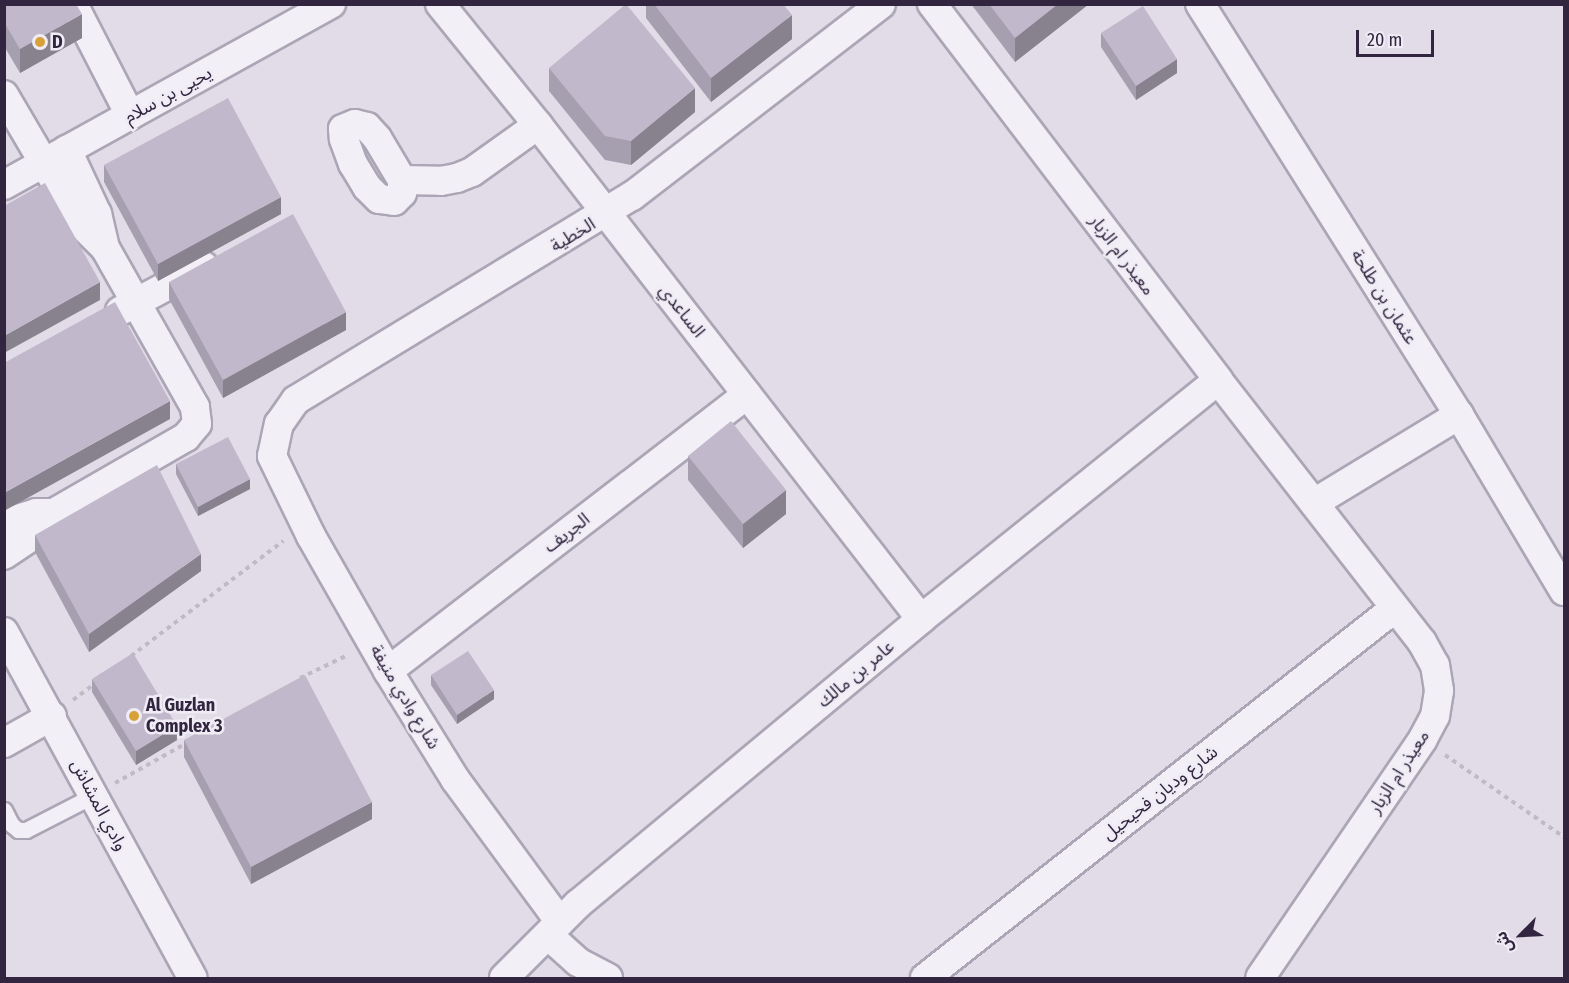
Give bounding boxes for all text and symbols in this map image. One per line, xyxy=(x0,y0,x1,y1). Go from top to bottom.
scale bar xyxy=(1359,18,1437,56)
text: 20 m xyxy=(1367,29,1402,51)
place label: D xyxy=(52,31,63,53)
marker: D xyxy=(33,35,47,49)
street label: يحيى بن سلام xyxy=(120,62,216,128)
street label: معيذر ام الزبار xyxy=(1085,210,1159,300)
street label: الخطية xyxy=(547,213,599,257)
street label: عثمان بن طلحة xyxy=(1346,245,1422,349)
street label: الساعدي xyxy=(654,280,710,342)
street label: الجريف xyxy=(540,508,594,558)
street label: عامر بن مالك xyxy=(813,636,899,712)
street label: شارع وادي منيفة xyxy=(365,641,445,753)
place label: Al Guzlan Complex 3 xyxy=(146,695,223,738)
marker: Al Guzlan Complex 3 xyxy=(127,709,141,723)
street label: معيذر ام الزبار xyxy=(1364,726,1434,818)
street label: شارع وديان فحيحيل xyxy=(1098,741,1222,845)
street label: وادي المشاش xyxy=(66,756,132,854)
north arrow xyxy=(1491,905,1551,965)
text: ش xyxy=(1491,929,1517,956)

